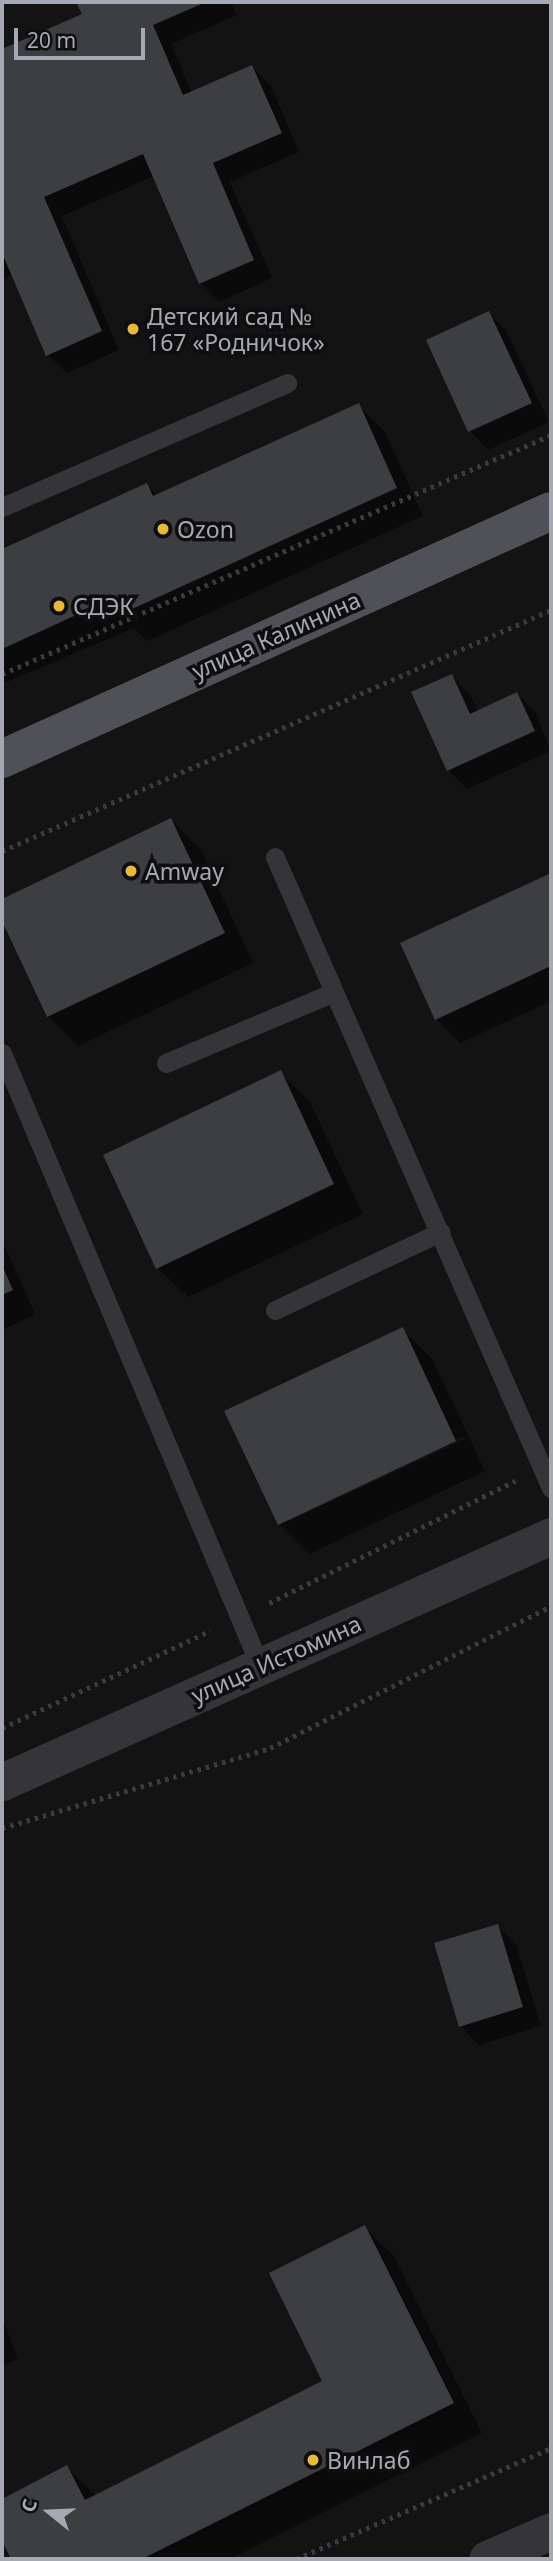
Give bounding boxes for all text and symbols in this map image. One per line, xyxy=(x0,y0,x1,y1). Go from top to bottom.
scale bar xyxy=(18,14,149,58)
text: 20 m xyxy=(27,26,76,54)
place label: Детский сад № 167 «Родничок» xyxy=(147,302,325,356)
marker: Детский сад № 167 «Родничок» xyxy=(125,321,141,337)
place label: Ozon xyxy=(177,515,234,543)
marker: Ozon xyxy=(155,521,171,537)
street label: улица Калинина xyxy=(188,586,364,684)
place label: СДЭК xyxy=(73,592,134,620)
marker: СДЭК xyxy=(51,598,67,614)
place label: Amway xyxy=(145,857,224,885)
marker: Amway xyxy=(123,863,139,879)
street label: улица Истомина xyxy=(187,1609,365,1709)
place label: Винлаб xyxy=(327,2446,410,2474)
marker: Винлаб xyxy=(305,2452,321,2468)
north arrow xyxy=(14,2477,84,2547)
text: С xyxy=(15,2496,43,2515)

